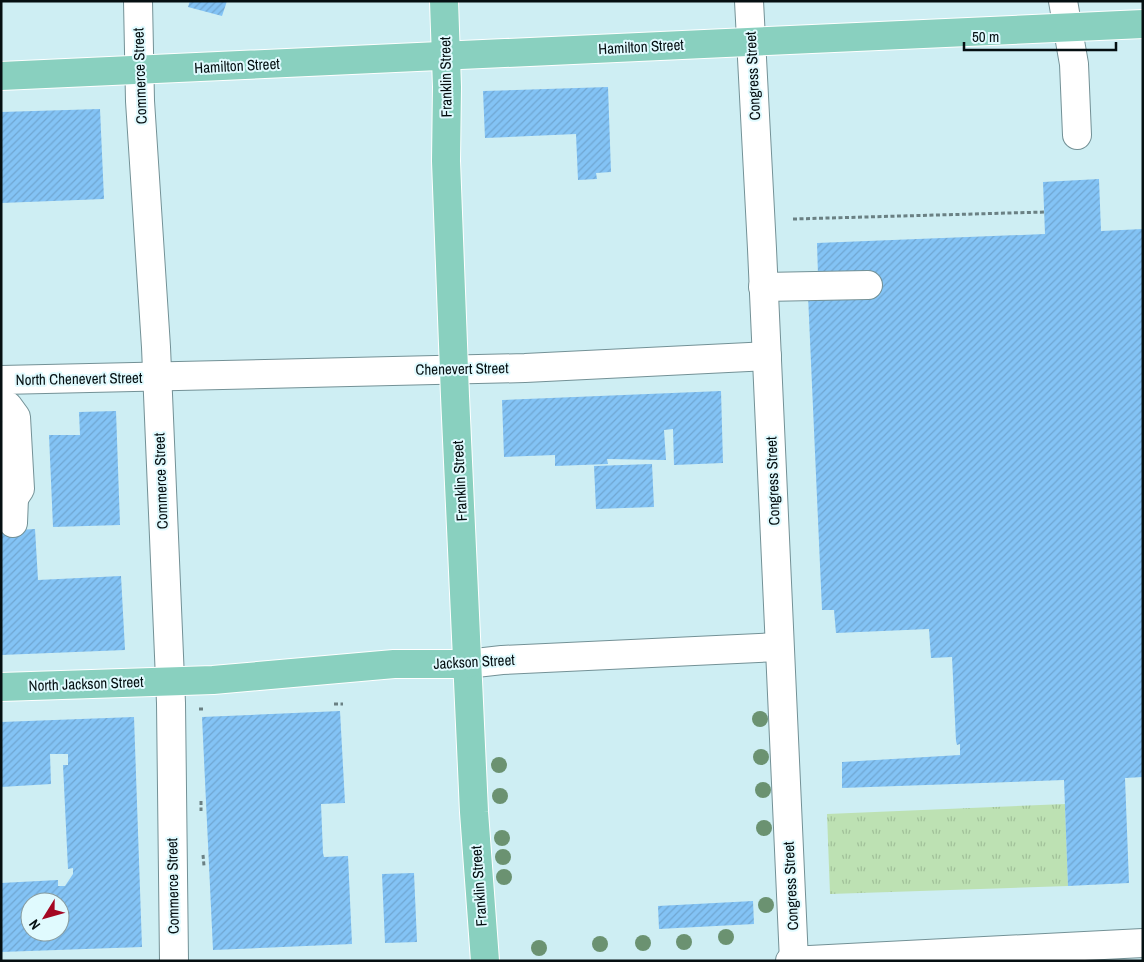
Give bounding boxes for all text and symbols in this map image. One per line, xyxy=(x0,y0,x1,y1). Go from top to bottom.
scale bar xyxy=(964,20,1116,52)
text: 50 m xyxy=(972,26,999,47)
street label: Commerce Street xyxy=(127,27,152,125)
street label: Congress Street xyxy=(740,31,765,121)
street label: Hamilton Street xyxy=(598,34,685,59)
street label: Franklin Street xyxy=(434,36,457,118)
street label: Hamilton Street xyxy=(194,53,281,78)
street label: Chenevert Street xyxy=(415,357,509,380)
street label: North Chenevert Street xyxy=(16,367,143,390)
street label: Commerce Street xyxy=(148,432,173,530)
street label: Congress Street xyxy=(760,436,785,526)
street label: Franklin Street xyxy=(447,440,472,522)
street label: Jackson Street xyxy=(433,649,516,674)
street label: North Jackson Street xyxy=(28,671,144,696)
street label: Commerce Street xyxy=(161,837,184,934)
street label: Congress Street xyxy=(778,841,803,931)
street label: Franklin Street xyxy=(465,844,492,927)
north arrow xyxy=(20,892,70,942)
text: N xyxy=(25,916,44,934)

